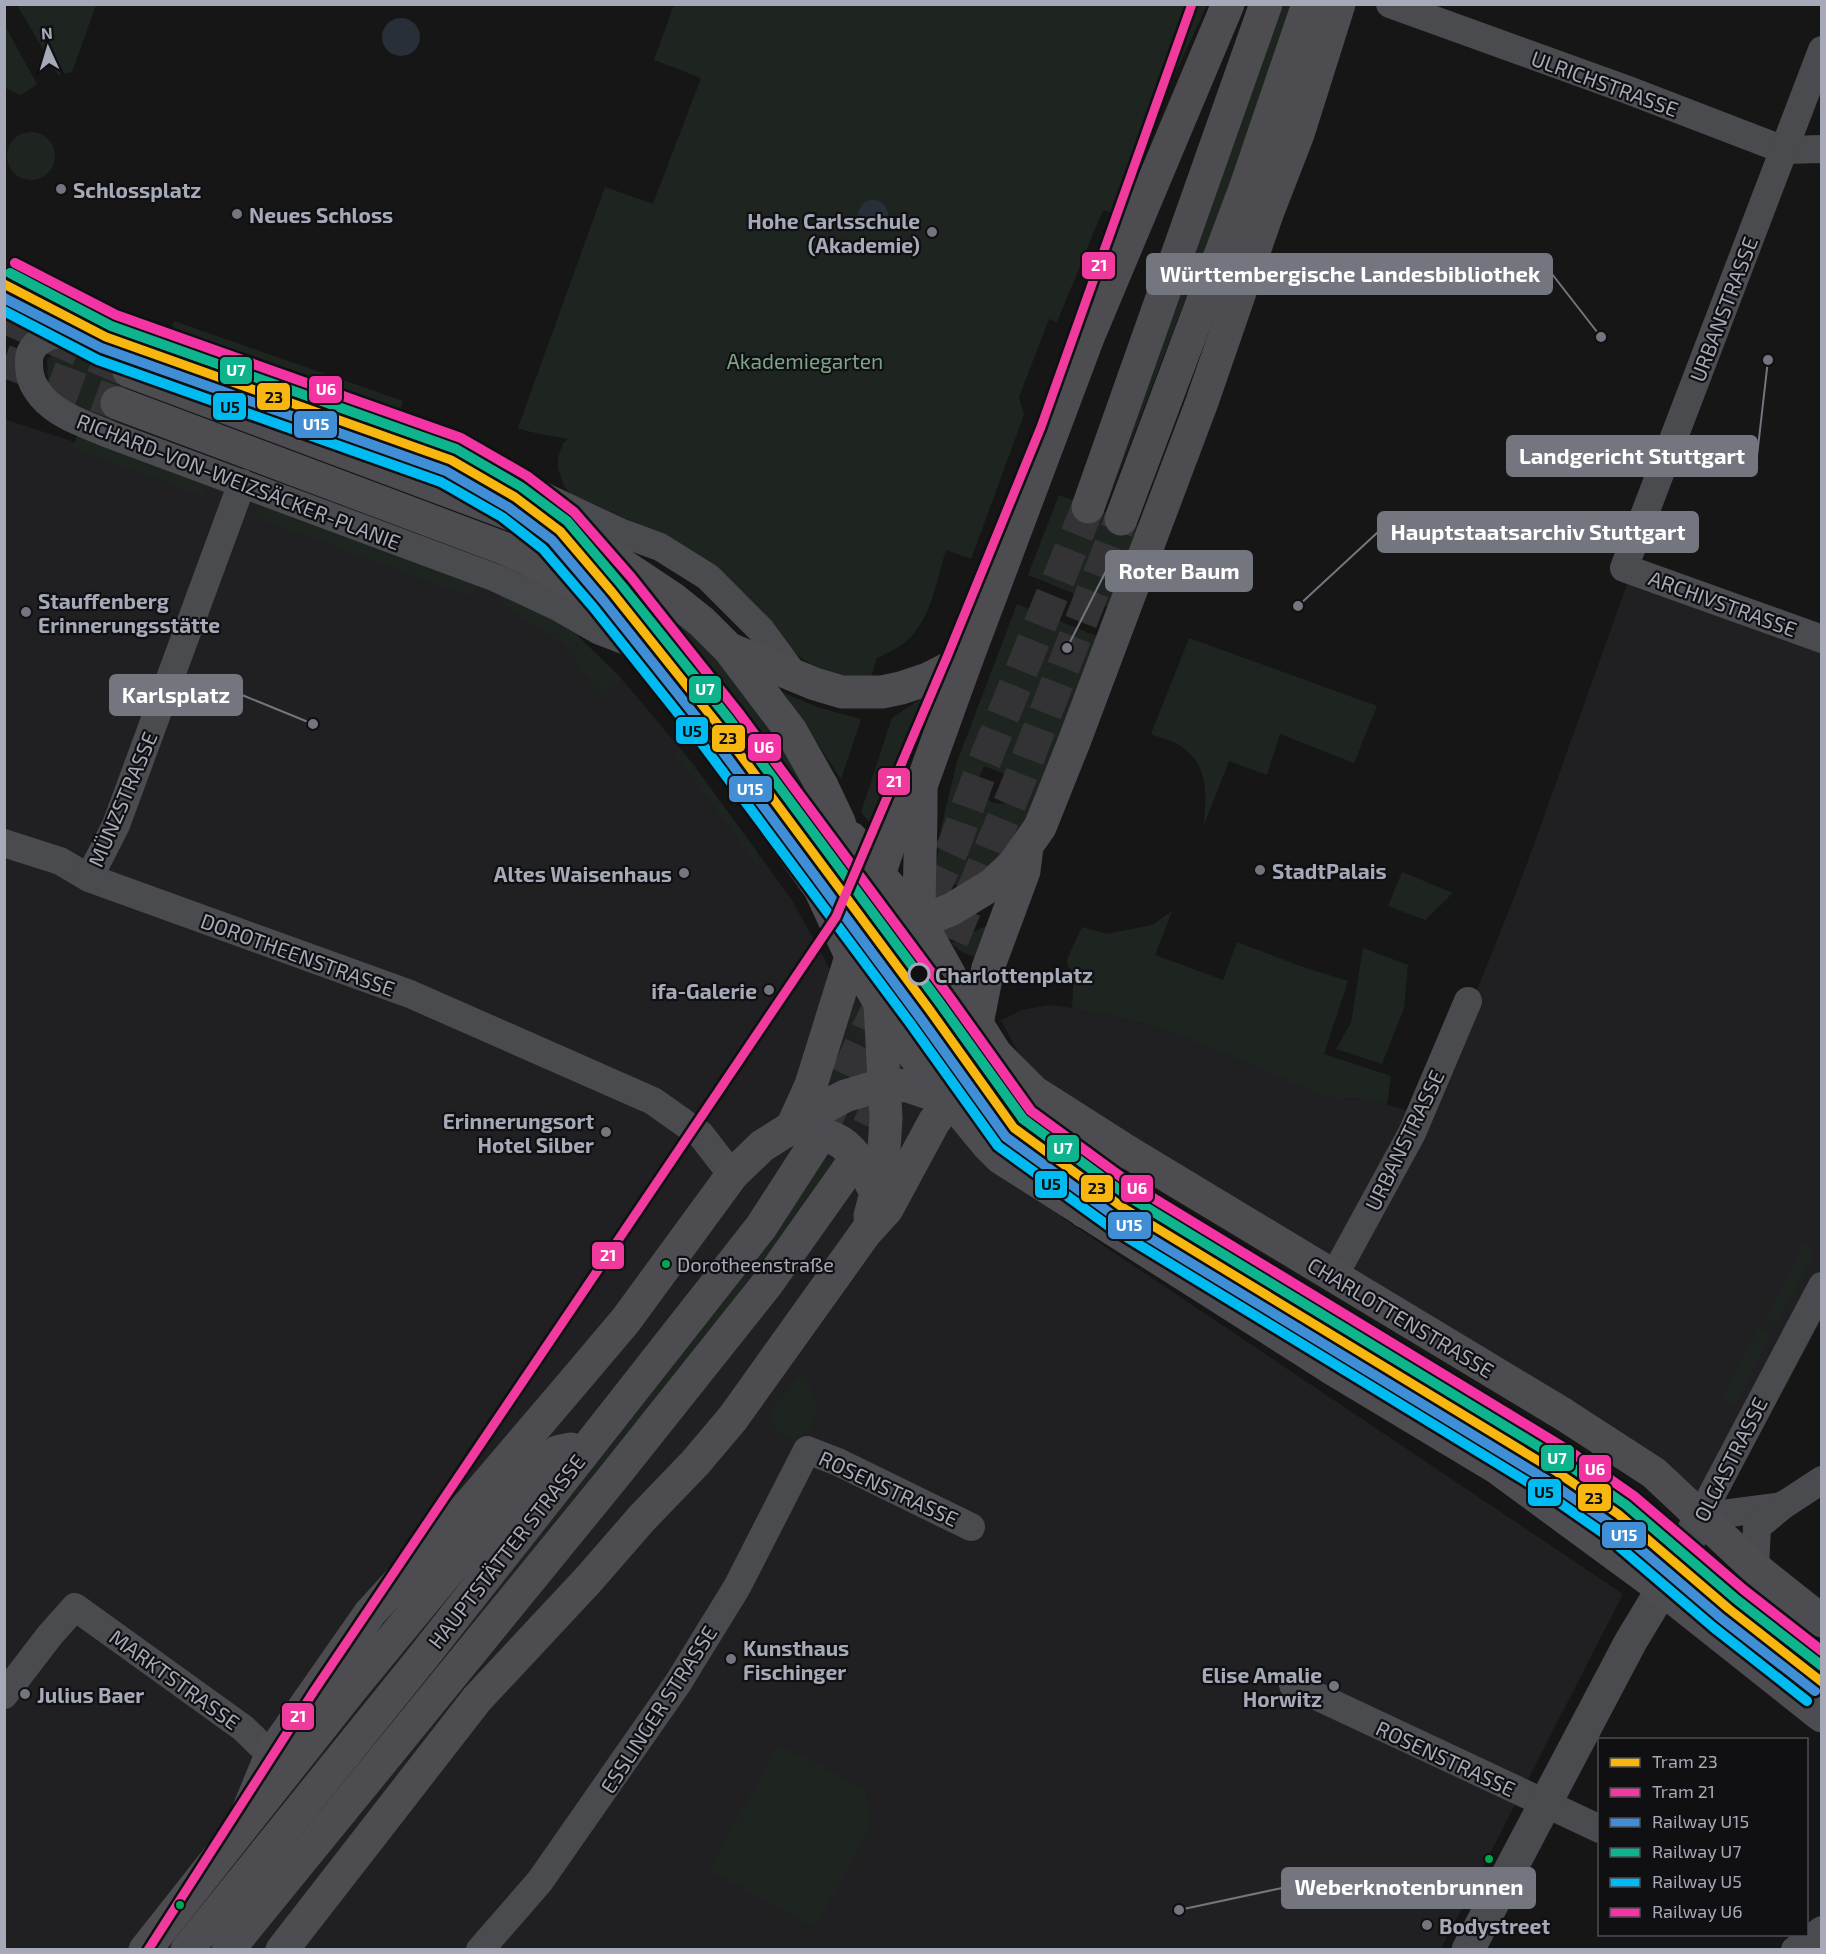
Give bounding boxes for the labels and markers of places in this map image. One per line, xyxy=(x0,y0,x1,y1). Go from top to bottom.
place label: Schlossplatz xyxy=(73,177,201,202)
marker: Schlossplatz xyxy=(54,182,68,196)
place label: Neues Schloss xyxy=(249,202,393,227)
marker: Neues Schloss xyxy=(230,207,244,221)
place label: Hohe Carlsschule (Akademie) xyxy=(747,208,920,257)
marker: Hohe Carlsschule (Akademie) xyxy=(925,225,939,239)
callout: Württembergische Landesbibliothek xyxy=(1147,254,1552,294)
callout: Landgericht Stuttgart xyxy=(1507,436,1757,476)
callout: Hauptstaatsarchiv Stuttgart xyxy=(1378,512,1698,552)
callout: Roter Baum xyxy=(1106,551,1252,591)
place label: Stauffenberg Erinnerungsstätte xyxy=(38,588,220,637)
marker: Stauffenberg Erinnerungsstätte xyxy=(19,605,33,619)
callout: Karlsplatz xyxy=(110,675,242,715)
place label: StadtPalais xyxy=(1272,858,1387,883)
place label: Altes Waisenhaus xyxy=(494,861,672,886)
marker: StadtPalais xyxy=(1253,863,1267,877)
marker: Altes Waisenhaus xyxy=(677,866,691,880)
place label: Charlottenplatz xyxy=(935,962,1093,987)
marker: Charlottenplatz xyxy=(908,963,930,985)
place label: ifa-Galerie xyxy=(651,978,757,1003)
marker: ifa-Galerie xyxy=(762,983,776,997)
place label: Erinnerungsort Hotel Silber xyxy=(443,1108,594,1157)
marker: Erinnerungsort Hotel Silber xyxy=(599,1125,613,1139)
place label: Dorotheenstraße xyxy=(677,1252,834,1276)
marker: Dorotheenstraße xyxy=(660,1258,672,1270)
place label: Kunsthaus Fischinger xyxy=(743,1635,849,1684)
marker: Kunsthaus Fischinger xyxy=(724,1652,738,1666)
place label: Elise Amalie Horwitz xyxy=(1201,1662,1322,1711)
marker: Elise Amalie Horwitz xyxy=(1327,1679,1341,1693)
place label: Julius Baer xyxy=(37,1682,144,1707)
marker: Julius Baer xyxy=(18,1687,32,1701)
unlabelled marker xyxy=(1483,1853,1495,1865)
callout: Weberknotenbrunnen xyxy=(1282,1868,1535,1908)
unlabelled marker xyxy=(174,1899,186,1911)
place label: Bodystreet xyxy=(1439,1913,1550,1939)
marker: Bodystreet xyxy=(1420,1918,1434,1932)

